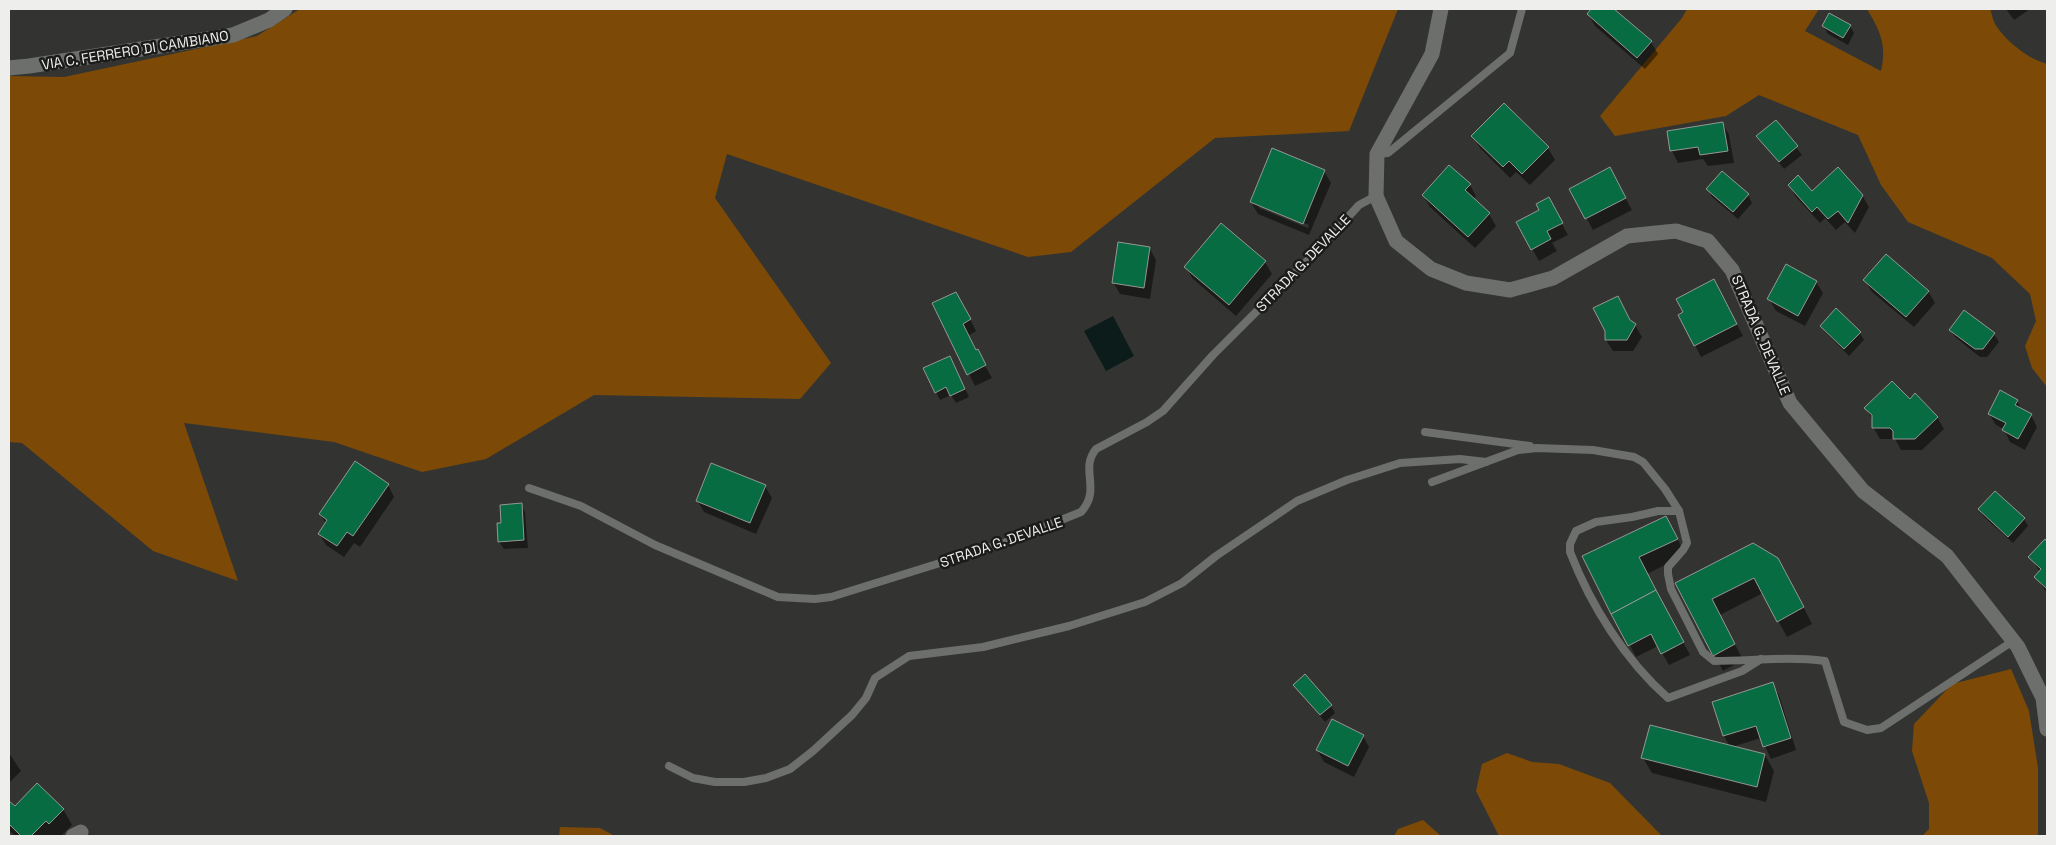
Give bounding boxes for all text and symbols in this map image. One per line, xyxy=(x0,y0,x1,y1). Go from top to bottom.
street label: VIA C. FERRERO DI CAMBIANO xyxy=(40,26,230,74)
street label: STRADA G. DEVALLE xyxy=(1252,210,1354,315)
street label: STRADA G. DEVALLE xyxy=(1728,272,1794,398)
street label: STRADA G. DEVALLE xyxy=(937,513,1065,571)

